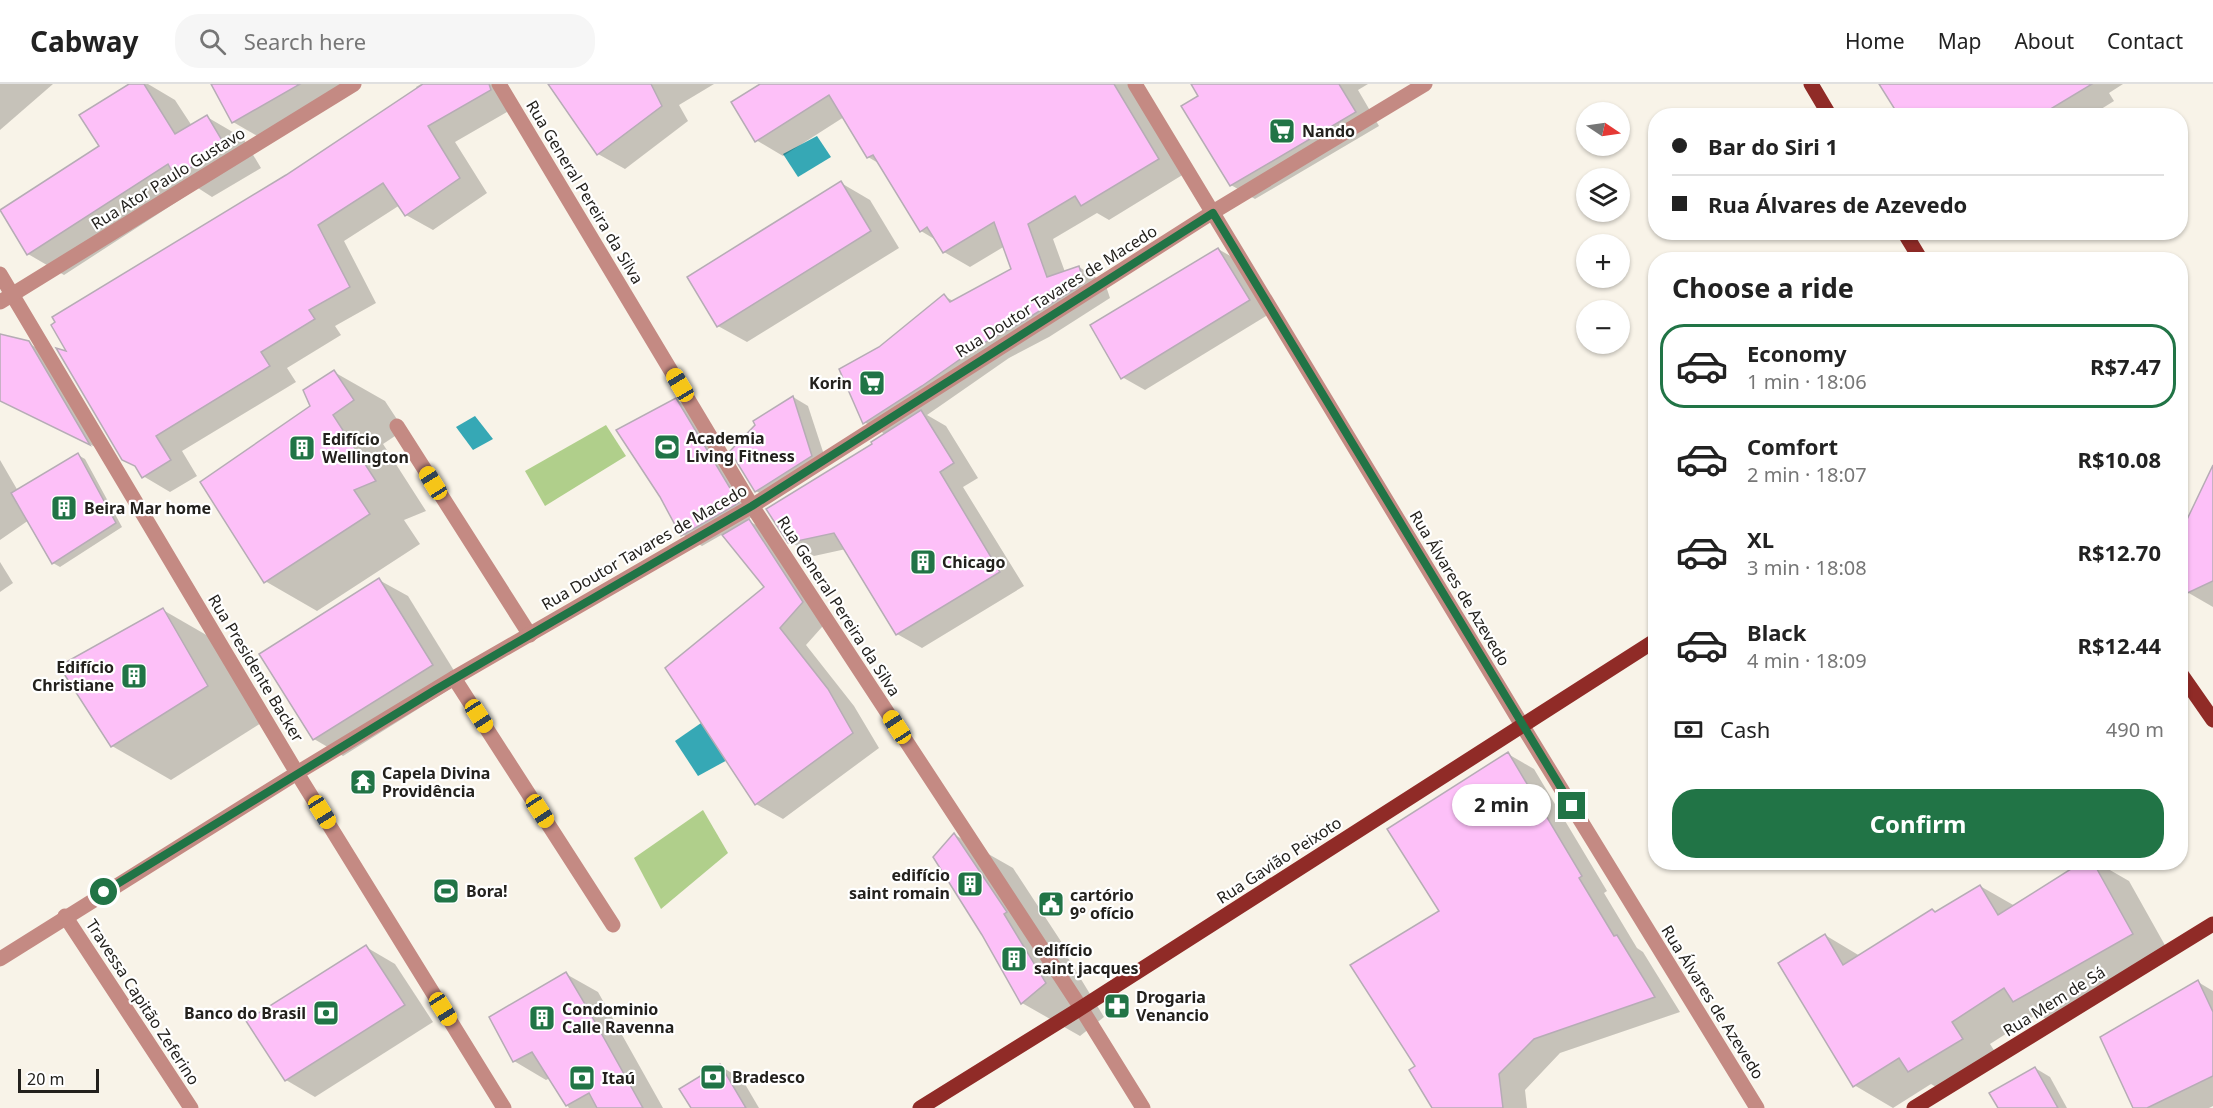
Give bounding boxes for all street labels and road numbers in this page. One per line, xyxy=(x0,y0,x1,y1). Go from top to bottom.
street label: Rua General Pereira da Silva xyxy=(521,96,649,288)
street label: Rua Ator Paulo Gustavo xyxy=(87,122,249,234)
street label: Rua Doutor Tavares de Macedo xyxy=(951,220,1161,362)
street label: Rua Doutor Tavares de Macedo xyxy=(537,479,751,615)
street label: Rua Álvares de Azevedo xyxy=(1405,506,1515,670)
street label: Rua General Pereira da Silva xyxy=(772,512,906,700)
street label: Rua Presidente Backer xyxy=(203,590,309,746)
street label: Rua Gavião Peixoto xyxy=(1212,811,1346,909)
street label: Travessa Capitão Zeferino xyxy=(81,915,205,1089)
street label: Rua Álvares de Azevedo xyxy=(1657,921,1769,1083)
street label: Rua Mem de Sá xyxy=(1999,961,2109,1041)

